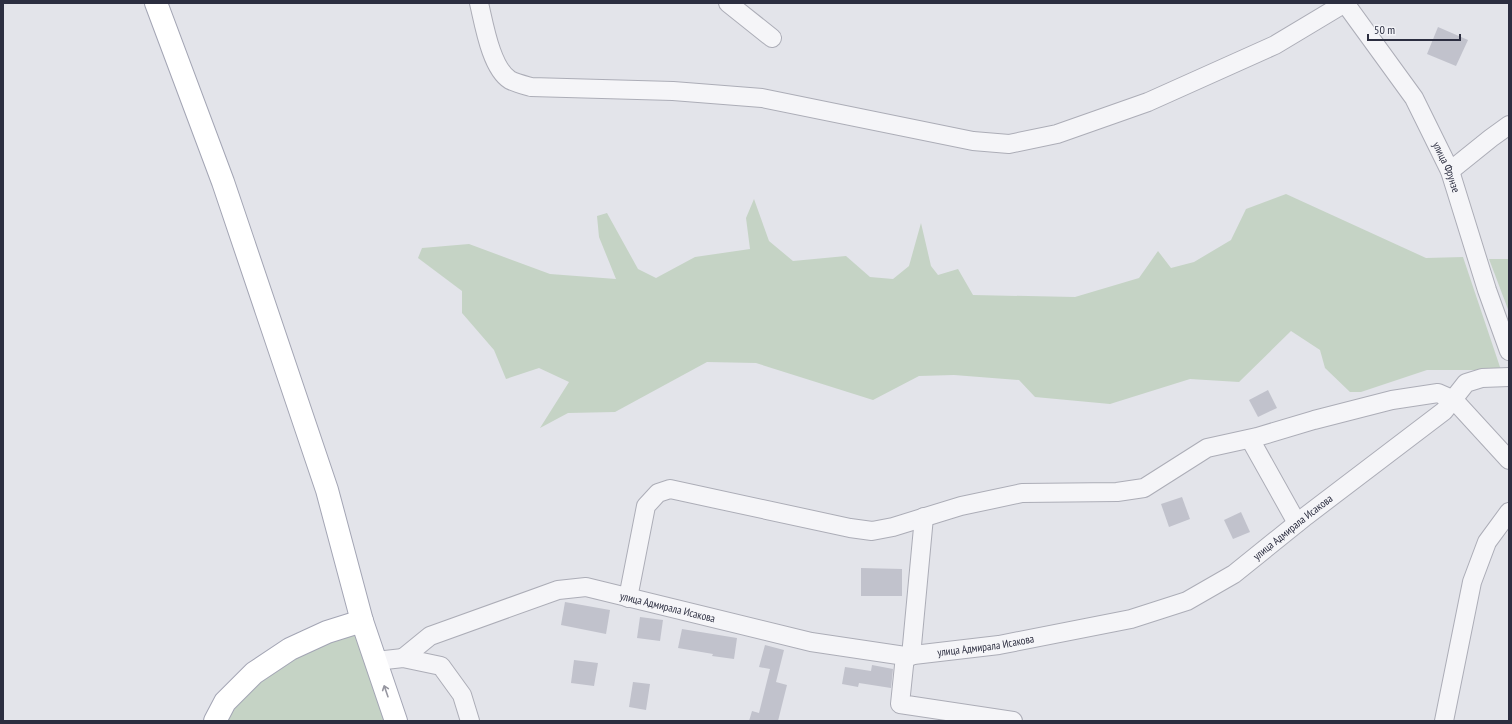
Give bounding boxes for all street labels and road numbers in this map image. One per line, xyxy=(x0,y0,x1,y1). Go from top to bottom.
street label: улица Фрунзе xyxy=(1430,139,1463,195)
street label: улица Адмирала Исакова xyxy=(1250,491,1335,563)
street label: улица Адмирала Исакова xyxy=(618,589,717,625)
street label: улица Адмирала Исакова xyxy=(936,631,1035,659)

